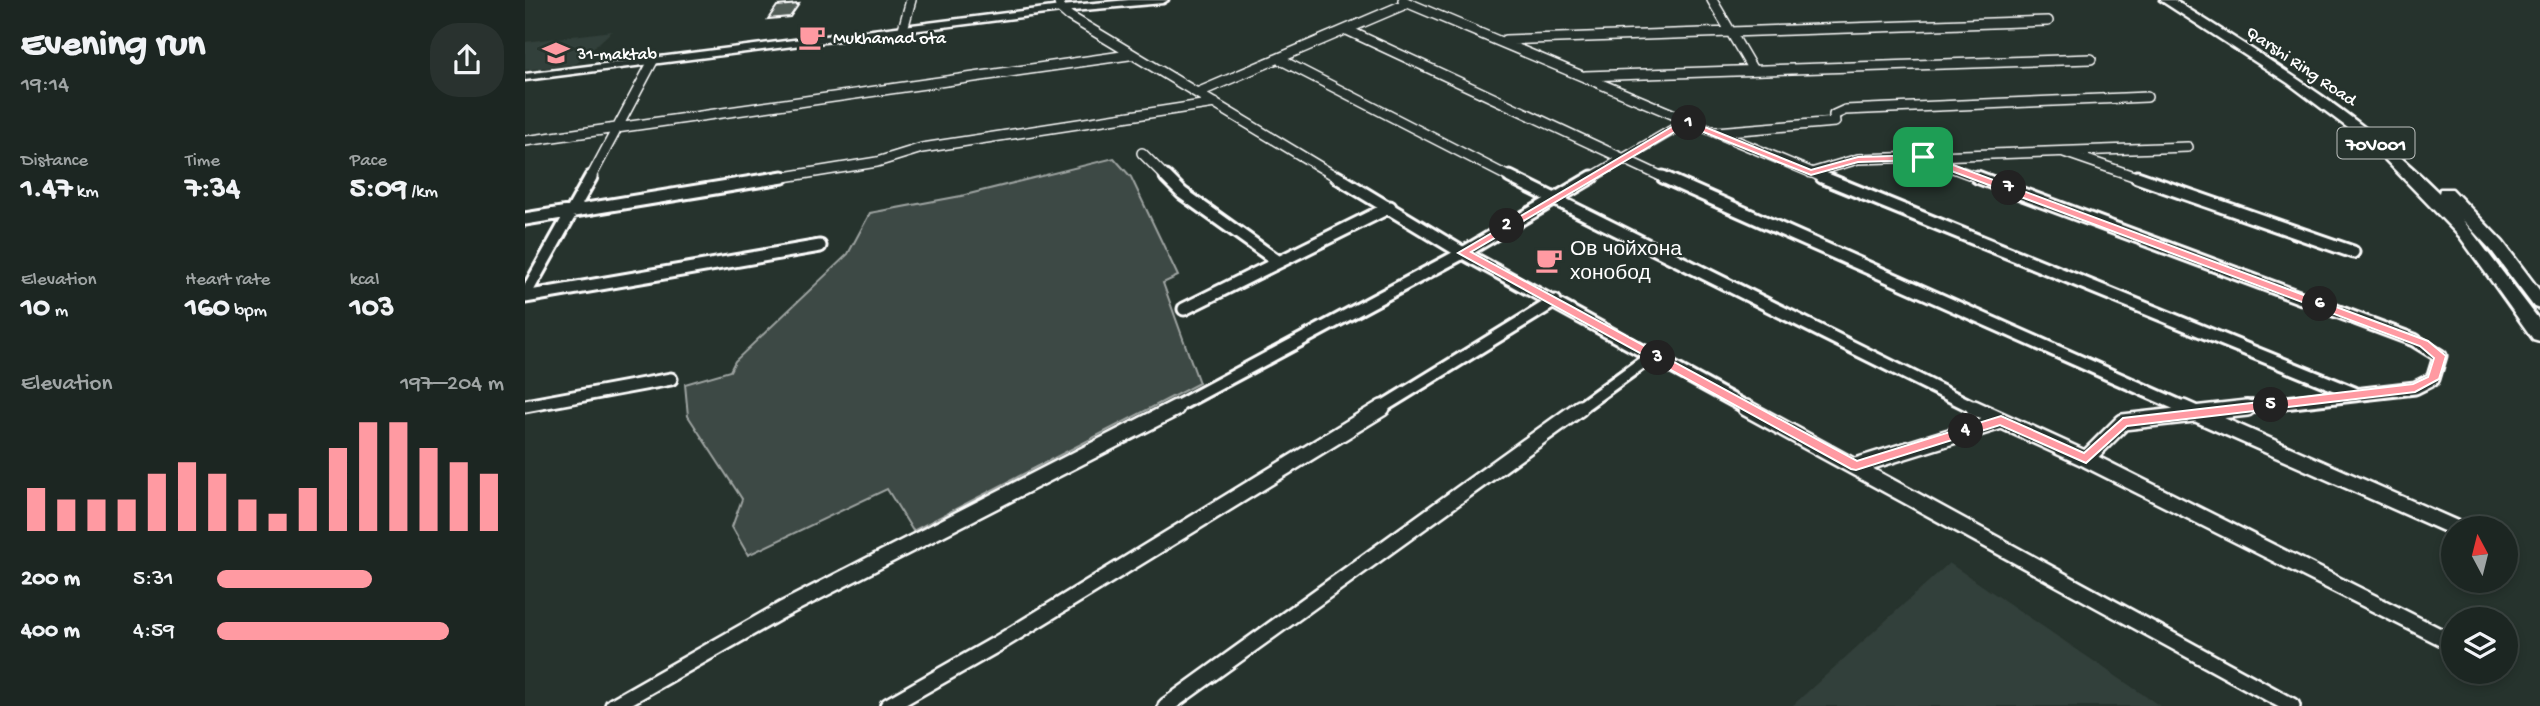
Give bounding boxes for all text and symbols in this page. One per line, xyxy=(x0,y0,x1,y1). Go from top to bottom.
cafe icon: Mukhamad ota xyxy=(797,22,827,52)
street label: Qarshi Ring Road xyxy=(2241,22,2361,113)
button: share xyxy=(430,23,504,97)
text: Evening run xyxy=(21,24,205,68)
place label: Mukhamad ota xyxy=(833,29,947,50)
school or university icon: 31-maktab xyxy=(541,38,571,68)
place label: 31-maktab xyxy=(576,45,657,66)
text: 19:14 xyxy=(21,72,69,99)
pin: 1 xyxy=(1671,106,1707,140)
text: 1 xyxy=(1685,111,1692,134)
pin xyxy=(1893,127,1953,187)
road number: 70V001 xyxy=(2337,127,2415,158)
icon: arrive xyxy=(1904,138,1942,176)
text: Distance xyxy=(21,150,88,173)
text: Time xyxy=(185,150,220,173)
text: Pace xyxy=(350,150,387,173)
pin: 7 xyxy=(1991,170,2027,206)
text: 1.47 xyxy=(21,173,72,208)
text: 7:34 xyxy=(185,173,240,208)
text: 5:09 xyxy=(350,173,407,208)
text: 7 xyxy=(2004,176,2013,199)
text: km xyxy=(72,181,99,204)
text: /km xyxy=(407,181,438,204)
pin: 2 xyxy=(1489,208,1525,244)
text: 2 xyxy=(1502,214,1511,237)
place label: Ов чойхона хонобод xyxy=(1570,239,1682,288)
cafe icon: Ов чойхона хонобод xyxy=(1534,245,1564,275)
text: Elevation xyxy=(21,269,97,292)
text: Heart rate xyxy=(185,269,270,292)
text: kcal xyxy=(350,269,379,292)
pin: 6 xyxy=(2303,286,2337,322)
text: 10 xyxy=(21,292,50,327)
text: 160 xyxy=(185,292,230,327)
text: 103 xyxy=(350,292,394,327)
text: 6 xyxy=(2315,292,2324,315)
text: m xyxy=(50,300,68,323)
text: bpm xyxy=(230,300,267,323)
pin: 3 xyxy=(1641,340,1675,376)
text: 3 xyxy=(1653,346,1662,369)
text: Elevation xyxy=(21,371,112,398)
text: 197–204 m xyxy=(400,371,504,398)
pin: 5 xyxy=(2253,388,2289,422)
text: 5 xyxy=(2266,393,2276,416)
pin: 4 xyxy=(1949,414,1983,448)
text: 4 xyxy=(1961,419,1970,442)
north arrow xyxy=(2441,516,2518,593)
map controls xyxy=(2441,516,2518,684)
text: 200 m xyxy=(21,566,80,593)
text: 5:31 xyxy=(133,566,174,593)
button: layers xyxy=(2441,607,2518,684)
text: 400 m xyxy=(21,618,80,645)
text: 4:59 xyxy=(133,618,175,645)

